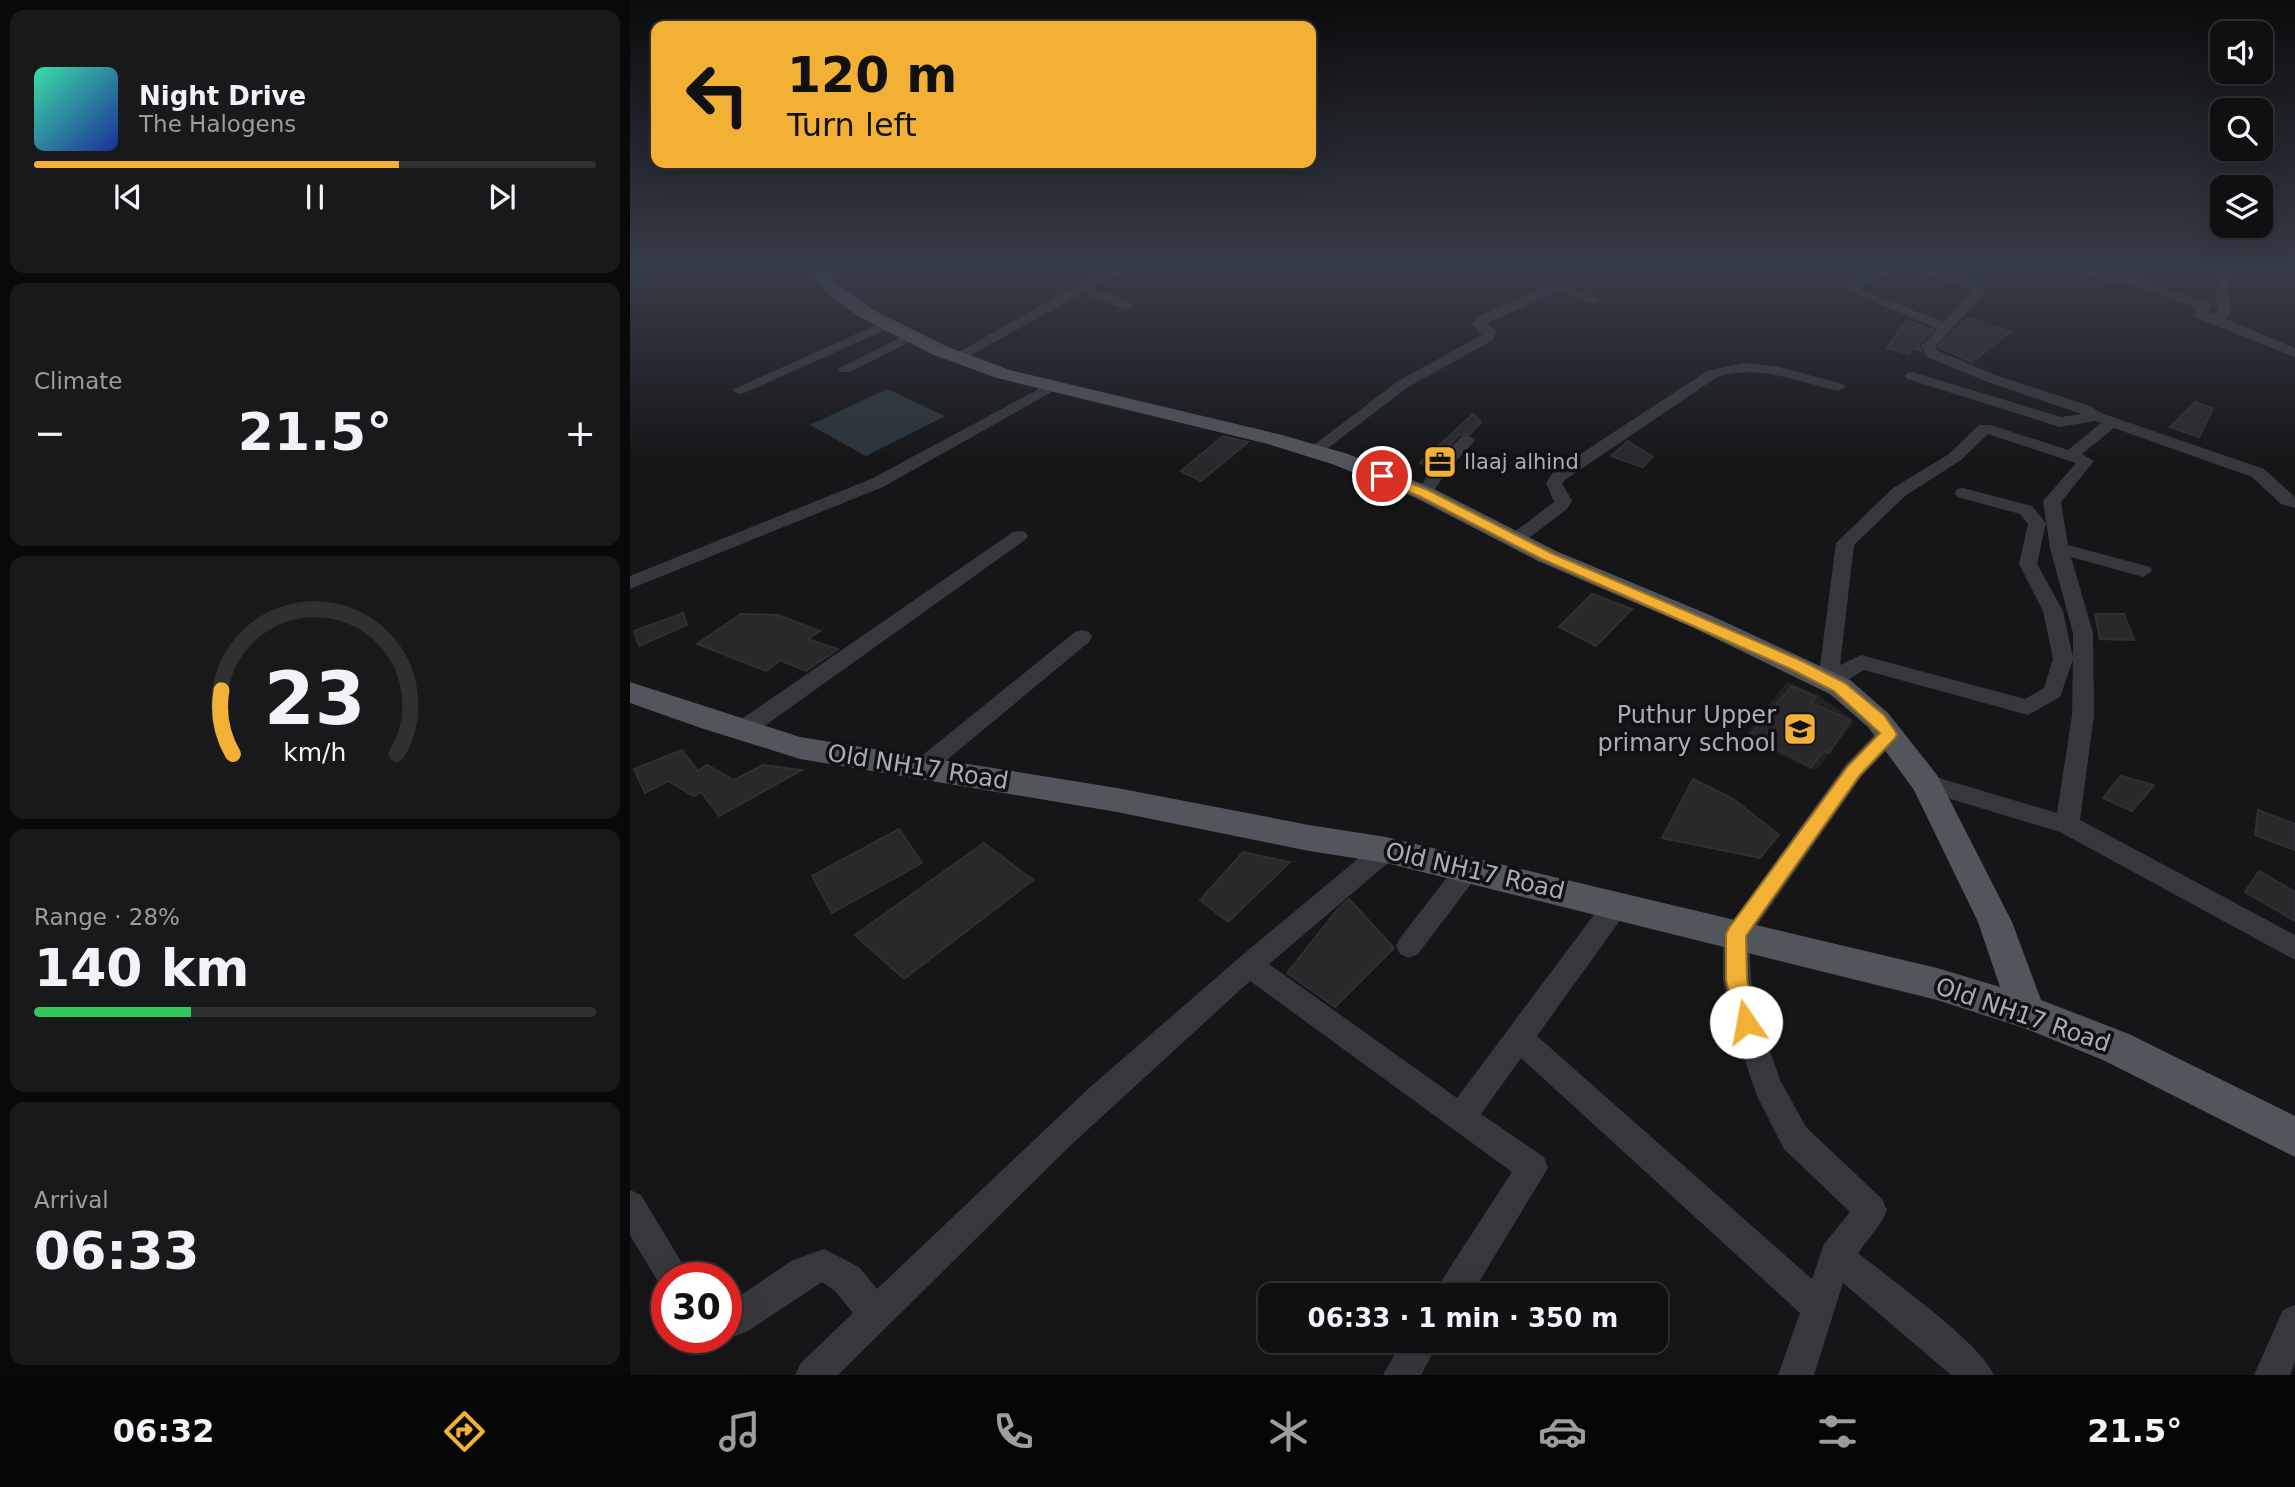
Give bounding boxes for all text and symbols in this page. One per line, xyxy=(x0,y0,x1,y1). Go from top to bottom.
map controls xyxy=(2210,21,2273,238)
button: sound xyxy=(2210,21,2273,84)
text: 120 m xyxy=(787,47,957,104)
icon: left xyxy=(672,49,763,140)
text: Night Drive xyxy=(139,81,306,111)
button: search xyxy=(2210,98,2273,161)
text: Turn left xyxy=(787,106,917,144)
text: The Halogens xyxy=(139,111,296,137)
button: layers xyxy=(2210,175,2273,238)
icon: previous xyxy=(109,178,147,216)
icon: pause xyxy=(296,178,334,216)
icon: next xyxy=(483,178,521,216)
text: Climate xyxy=(34,368,123,394)
text: 21.5° xyxy=(238,402,392,462)
text: − xyxy=(34,411,66,455)
text: + xyxy=(564,411,596,455)
office icon: Ilaaj alhind xyxy=(1421,443,1459,481)
pin xyxy=(1352,446,1412,506)
place label: Ilaaj alhind xyxy=(1464,450,1579,474)
icon: arrive xyxy=(1363,457,1401,495)
text: 23 xyxy=(264,656,366,741)
place label: Puthur Upper primary school xyxy=(1598,701,1776,757)
school or university icon: Puthur Upper primary school xyxy=(1781,710,1819,748)
text: km/h xyxy=(283,737,347,766)
street label: Old NH17 Road xyxy=(826,739,1010,795)
street label: Old NH17 Road xyxy=(1383,837,1567,905)
text: Range · 28% xyxy=(34,904,180,930)
text: 140 km xyxy=(34,938,249,998)
street label: Old NH17 Road xyxy=(1932,972,2114,1058)
position arrow xyxy=(1709,985,1783,1059)
text: Arrival xyxy=(34,1187,109,1213)
text: 06:33 xyxy=(34,1221,200,1281)
speed limit sign: 30 xyxy=(651,1262,742,1353)
text: 06:33 · 1 min · 350 m xyxy=(1308,1303,1618,1333)
icon: directions xyxy=(440,1407,489,1456)
icon: music xyxy=(715,1407,764,1456)
icon: phone xyxy=(989,1407,1038,1456)
icon: climate xyxy=(1264,1407,1313,1456)
icon: car xyxy=(1538,1407,1587,1456)
icon: filters xyxy=(1813,1407,1862,1456)
text: 06:32 xyxy=(113,1412,215,1450)
text: 21.5° xyxy=(2087,1412,2182,1450)

